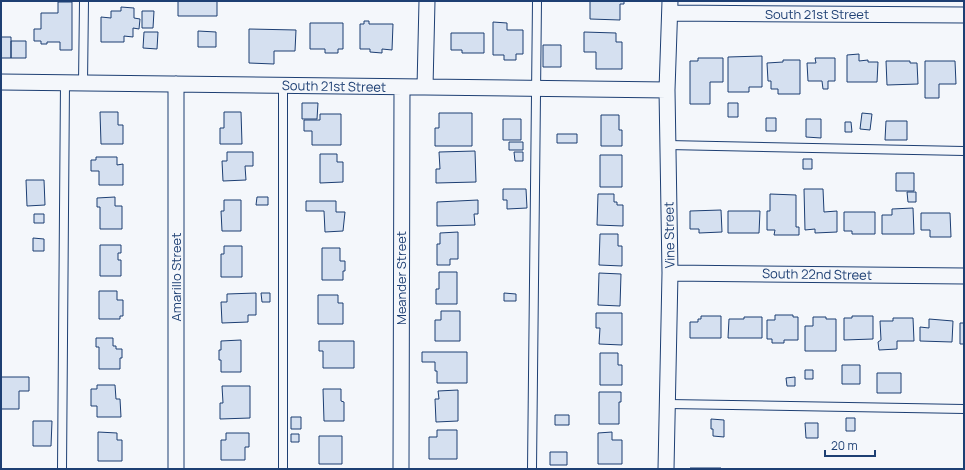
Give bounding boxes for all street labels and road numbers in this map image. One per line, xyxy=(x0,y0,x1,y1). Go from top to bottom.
street label: South 21st Street xyxy=(765,5,869,23)
street label: South 21st Street xyxy=(282,76,386,96)
street label: Vine Street xyxy=(659,202,679,268)
street label: Meander Street xyxy=(392,231,410,325)
street label: Amarillo Street xyxy=(167,233,185,321)
street label: South 22nd Street xyxy=(762,264,872,284)

